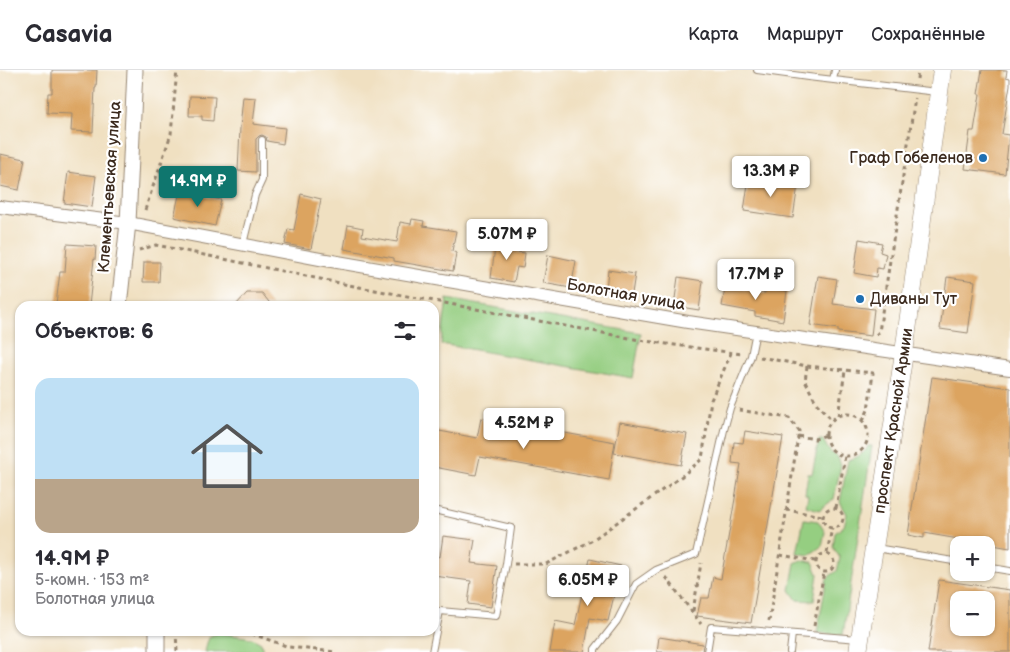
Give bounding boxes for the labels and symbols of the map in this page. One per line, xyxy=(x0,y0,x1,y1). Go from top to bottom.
street label: Клементьевская улица xyxy=(95,100,126,274)
place label: Граф Гобеленов xyxy=(849,149,974,168)
marker: Граф Гобеленов xyxy=(977,152,989,164)
pin: 13.3M ₽ xyxy=(725,156,817,198)
pin: 14.9M ₽ xyxy=(152,166,244,208)
pin: 5.07M ₽ xyxy=(461,218,553,261)
pin: 17.7M ₽ xyxy=(710,258,802,301)
street label: Болотная улица xyxy=(565,275,687,315)
place label: Диваны Тут xyxy=(870,290,958,309)
marker: Диваны Тут xyxy=(854,293,866,305)
street label: проспект Красной Армии xyxy=(870,327,917,515)
pin: 4.52M ₽ xyxy=(478,408,570,450)
pin: 6.05M ₽ xyxy=(542,564,634,607)

